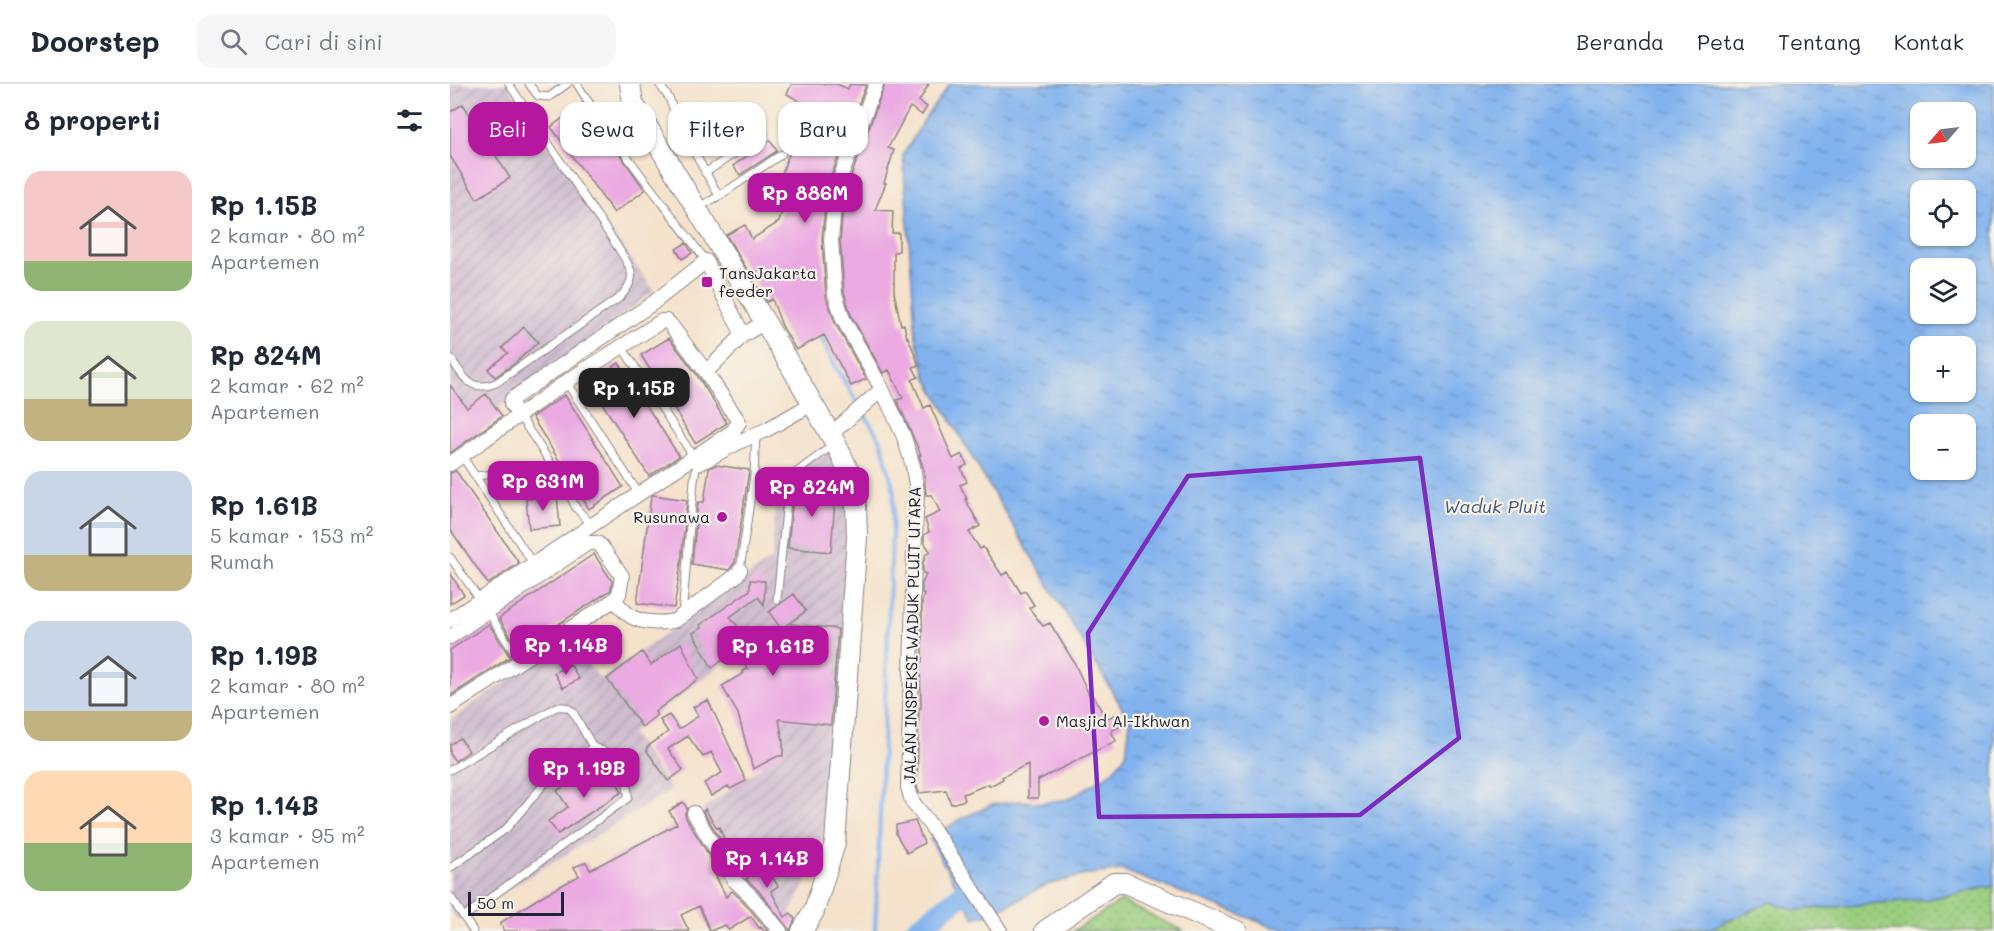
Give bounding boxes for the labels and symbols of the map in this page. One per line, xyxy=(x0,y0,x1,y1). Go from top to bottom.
north arrow xyxy=(1910,102,1976,168)
pin: Rp 886M xyxy=(750,173,860,224)
place label: TansJakarta feeder xyxy=(719,262,817,301)
marker: TansJakarta feeder xyxy=(700,275,714,289)
pin: Rp 1.15B xyxy=(572,368,696,419)
pin: Rp 631M xyxy=(488,461,598,512)
pin: Rp 824M xyxy=(757,467,867,518)
street label: JALAN INSPEKSI WADUK PLUIT UTARA xyxy=(898,486,925,784)
water label: Waduk Pluit xyxy=(1444,494,1546,518)
place label: Rusunawa xyxy=(633,506,710,527)
marker: Rusunawa xyxy=(715,510,729,524)
pin: Rp 1.14B xyxy=(504,625,628,676)
pin: Rp 1.61B xyxy=(711,626,835,677)
place label: Masjid Al-Ikhwan xyxy=(1056,710,1190,731)
marker: Masjid Al-Ikhwan xyxy=(1037,714,1051,728)
pin: Rp 1.19B xyxy=(522,748,646,799)
pin: Rp 1.14B xyxy=(705,838,829,889)
scale bar xyxy=(468,889,564,916)

